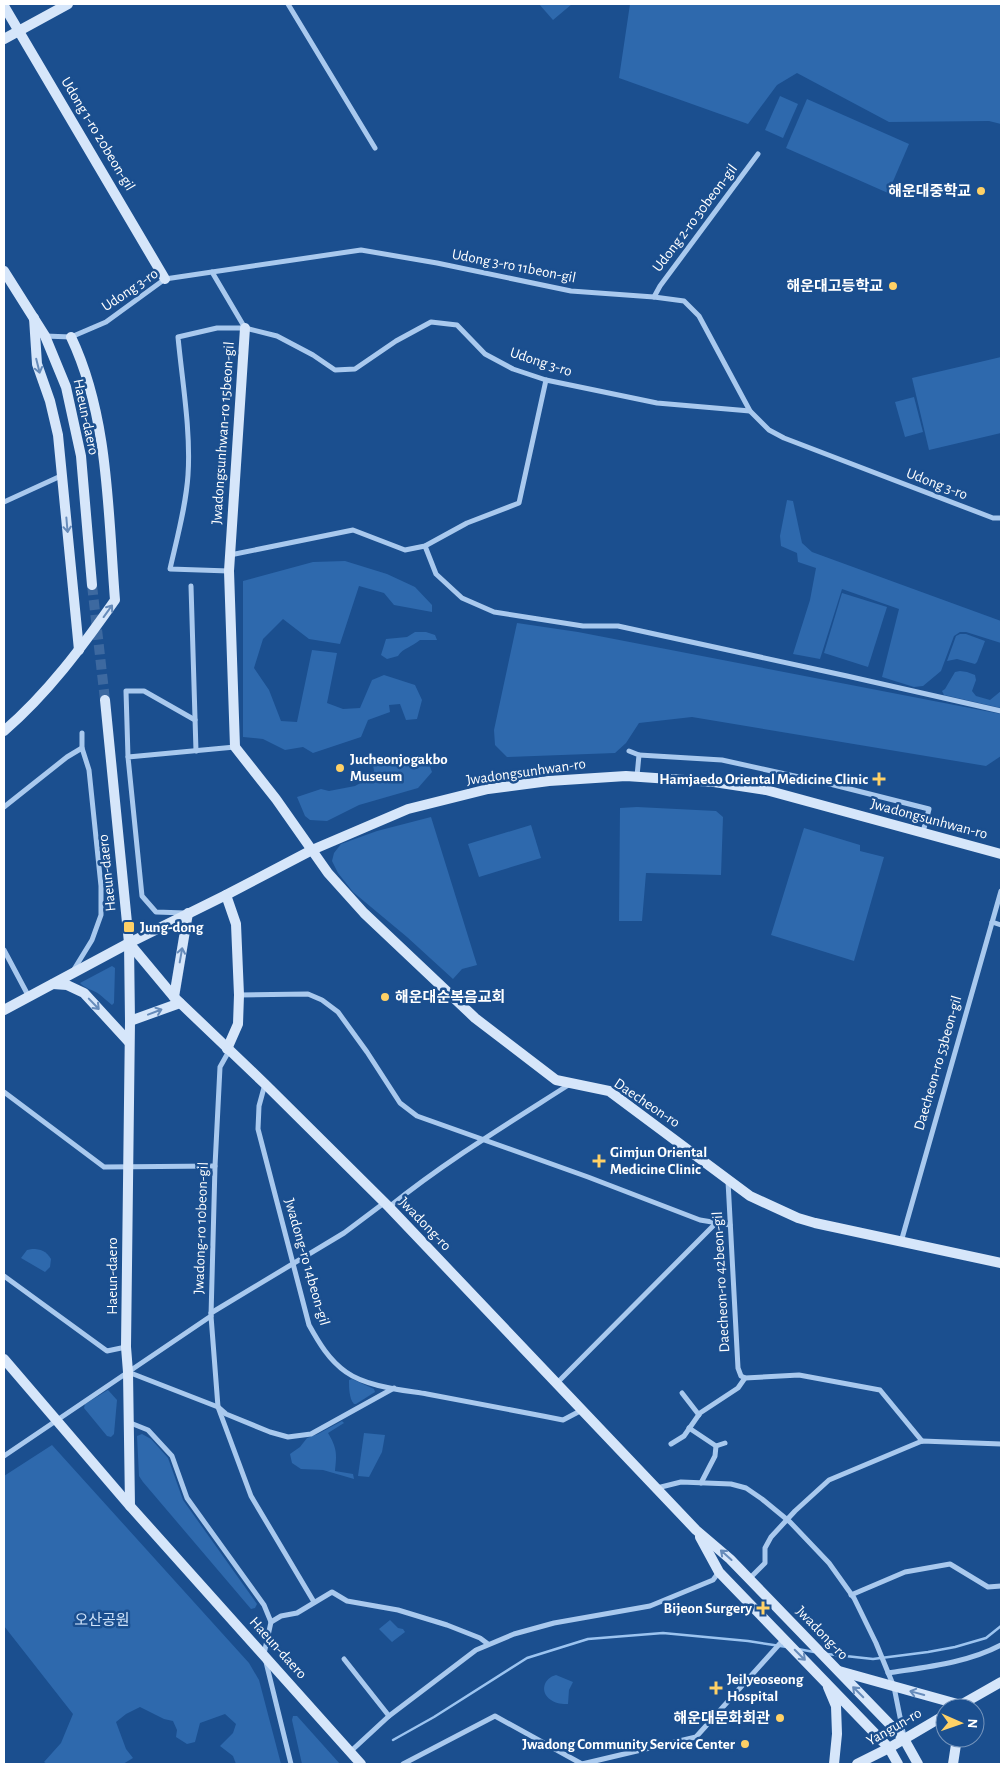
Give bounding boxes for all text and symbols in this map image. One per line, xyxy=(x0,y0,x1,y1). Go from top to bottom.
street label: Udong 1-ro 20beon-gil xyxy=(58,75,138,193)
street label: Udong 2-ro 30beon-gil xyxy=(650,161,740,275)
place label: 해운대중학교 xyxy=(888,182,971,199)
marker: 해운대중학교 xyxy=(975,185,987,197)
street label: Udong 3-ro 11beon-gil xyxy=(451,247,577,285)
street label: Udong 3-ro xyxy=(99,266,161,314)
place label: 해운대고등학교 xyxy=(786,277,883,294)
marker: 해운대고등학교 xyxy=(887,280,899,292)
street label: Jwadongsunhwan-ro 15beon-gil xyxy=(209,341,237,525)
street label: Udong 3-ro xyxy=(508,345,574,379)
one-way arrow xyxy=(34,357,43,373)
street label: Haeun-daero xyxy=(71,378,101,456)
street label: Udong 3-ro xyxy=(904,465,970,503)
one-way arrow xyxy=(63,517,72,533)
one-way arrow xyxy=(103,604,113,618)
place label: Jucheonjogakbo Museum xyxy=(350,752,448,784)
street label: Jwadongsunhwan-ro xyxy=(465,756,587,788)
marker: Jucheonjogakbo Museum xyxy=(334,762,346,774)
place label: Hamjaedo Oriental Medicine Clinic xyxy=(659,772,868,787)
marker: Hamjaedo Oriental Medicine Clinic xyxy=(872,772,886,786)
street label: Jwadongsunhwan-ro xyxy=(869,796,989,842)
street label: Haeun-daero xyxy=(95,834,119,912)
marker: Jung-dong xyxy=(122,920,136,934)
place label: Jung-dong xyxy=(140,920,204,935)
one-way arrow xyxy=(176,947,186,963)
place label: 해운대순복음교회 xyxy=(395,989,505,1005)
marker: 해운대순복음교회 xyxy=(379,991,391,1003)
street label: Daecheon-ro 53beon-gil xyxy=(912,994,964,1132)
one-way arrow xyxy=(88,998,100,1010)
one-way arrow xyxy=(146,1007,162,1016)
street label: Daecheon-ro xyxy=(611,1076,683,1130)
place label: Gimjun Oriental Medicine Clinic xyxy=(610,1145,707,1177)
marker: Gimjun Oriental Medicine Clinic xyxy=(592,1154,606,1168)
street label: Jwadong-ro 10beon-gil xyxy=(191,1162,211,1294)
street label: Jwadong-ro xyxy=(396,1194,454,1254)
street label: Jwadong-ro 14beon-gil xyxy=(282,1197,332,1327)
street label: Daecheon-ro 42beon-gil xyxy=(710,1211,732,1353)
street label: Haeun-daero xyxy=(105,1237,120,1315)
one-way arrow xyxy=(719,1549,732,1561)
place label: Bijeon Surgery xyxy=(664,1601,752,1616)
marker: Bijeon Surgery xyxy=(756,1601,770,1615)
street label: Jwadong-ro xyxy=(793,1603,851,1663)
park label: 오산공원 xyxy=(74,1612,130,1628)
street label: Haeun-daero xyxy=(247,1614,309,1682)
one-way arrow xyxy=(794,1649,806,1661)
place label: Jeilyeoseong Hospital xyxy=(727,1672,804,1704)
marker: Jeilyeoseong Hospital xyxy=(709,1681,723,1695)
one-way arrow xyxy=(852,1686,864,1698)
one-way arrow xyxy=(909,1688,925,1697)
north arrow xyxy=(935,1698,985,1748)
street label: Yangun-ro xyxy=(864,1705,924,1749)
place label: 해운대문화회관 xyxy=(673,1710,770,1726)
marker: 해운대문화회관 xyxy=(774,1712,786,1724)
text: N xyxy=(965,1718,979,1729)
place label: Jwadong Community Service Center xyxy=(522,1737,736,1752)
marker: Jwadong Community Service Center xyxy=(739,1738,751,1750)

